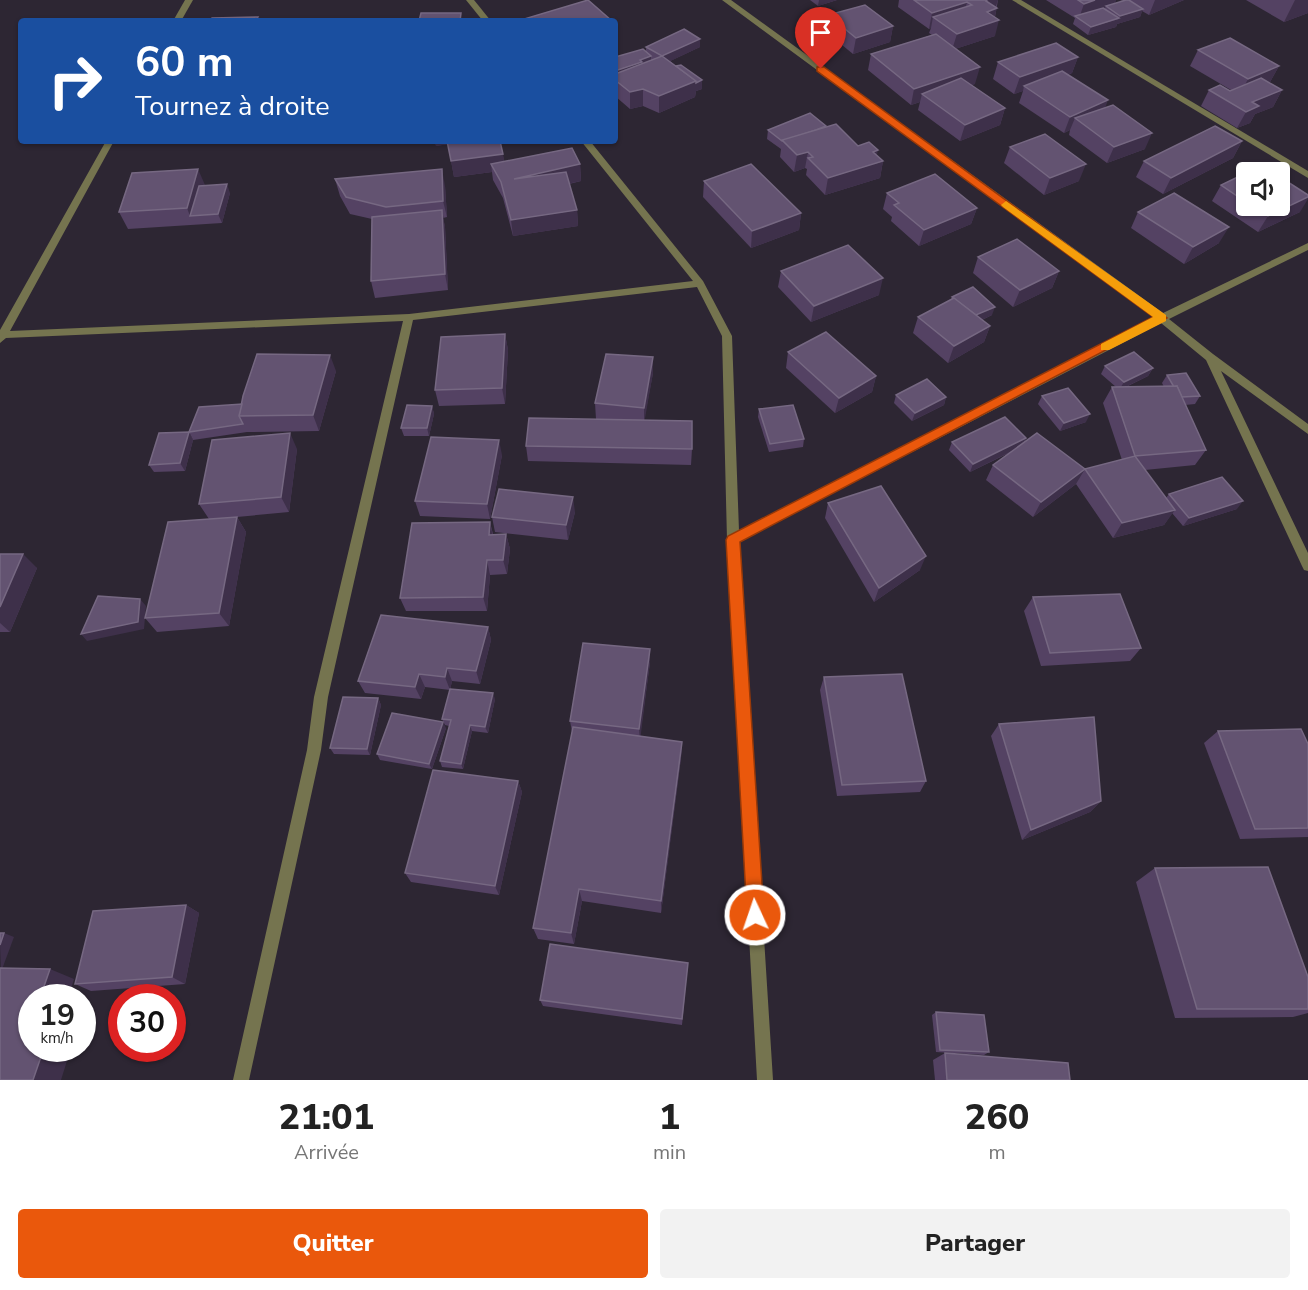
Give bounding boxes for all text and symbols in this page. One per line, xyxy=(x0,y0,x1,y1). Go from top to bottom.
pin xyxy=(795,7,846,69)
icon: arrive xyxy=(804,16,837,49)
text: 60 m xyxy=(135,34,234,91)
icon: right xyxy=(36,42,114,120)
text: Tournez à droite xyxy=(135,88,330,125)
map controls xyxy=(1236,162,1290,216)
button: sound xyxy=(1236,162,1290,216)
position arrow xyxy=(723,883,787,947)
speed limit sign: 30 xyxy=(108,984,186,1062)
text: 19 xyxy=(39,995,75,1036)
text: km/h xyxy=(40,1028,74,1048)
text: 21:01 xyxy=(279,1093,374,1142)
text: 1 xyxy=(659,1093,680,1142)
text: 260 xyxy=(965,1093,1029,1142)
text: Arrivée xyxy=(294,1139,359,1166)
text: min xyxy=(653,1139,686,1166)
text: m xyxy=(988,1139,1006,1166)
button: Quitter xyxy=(18,1209,648,1278)
button: Partager xyxy=(660,1209,1290,1278)

